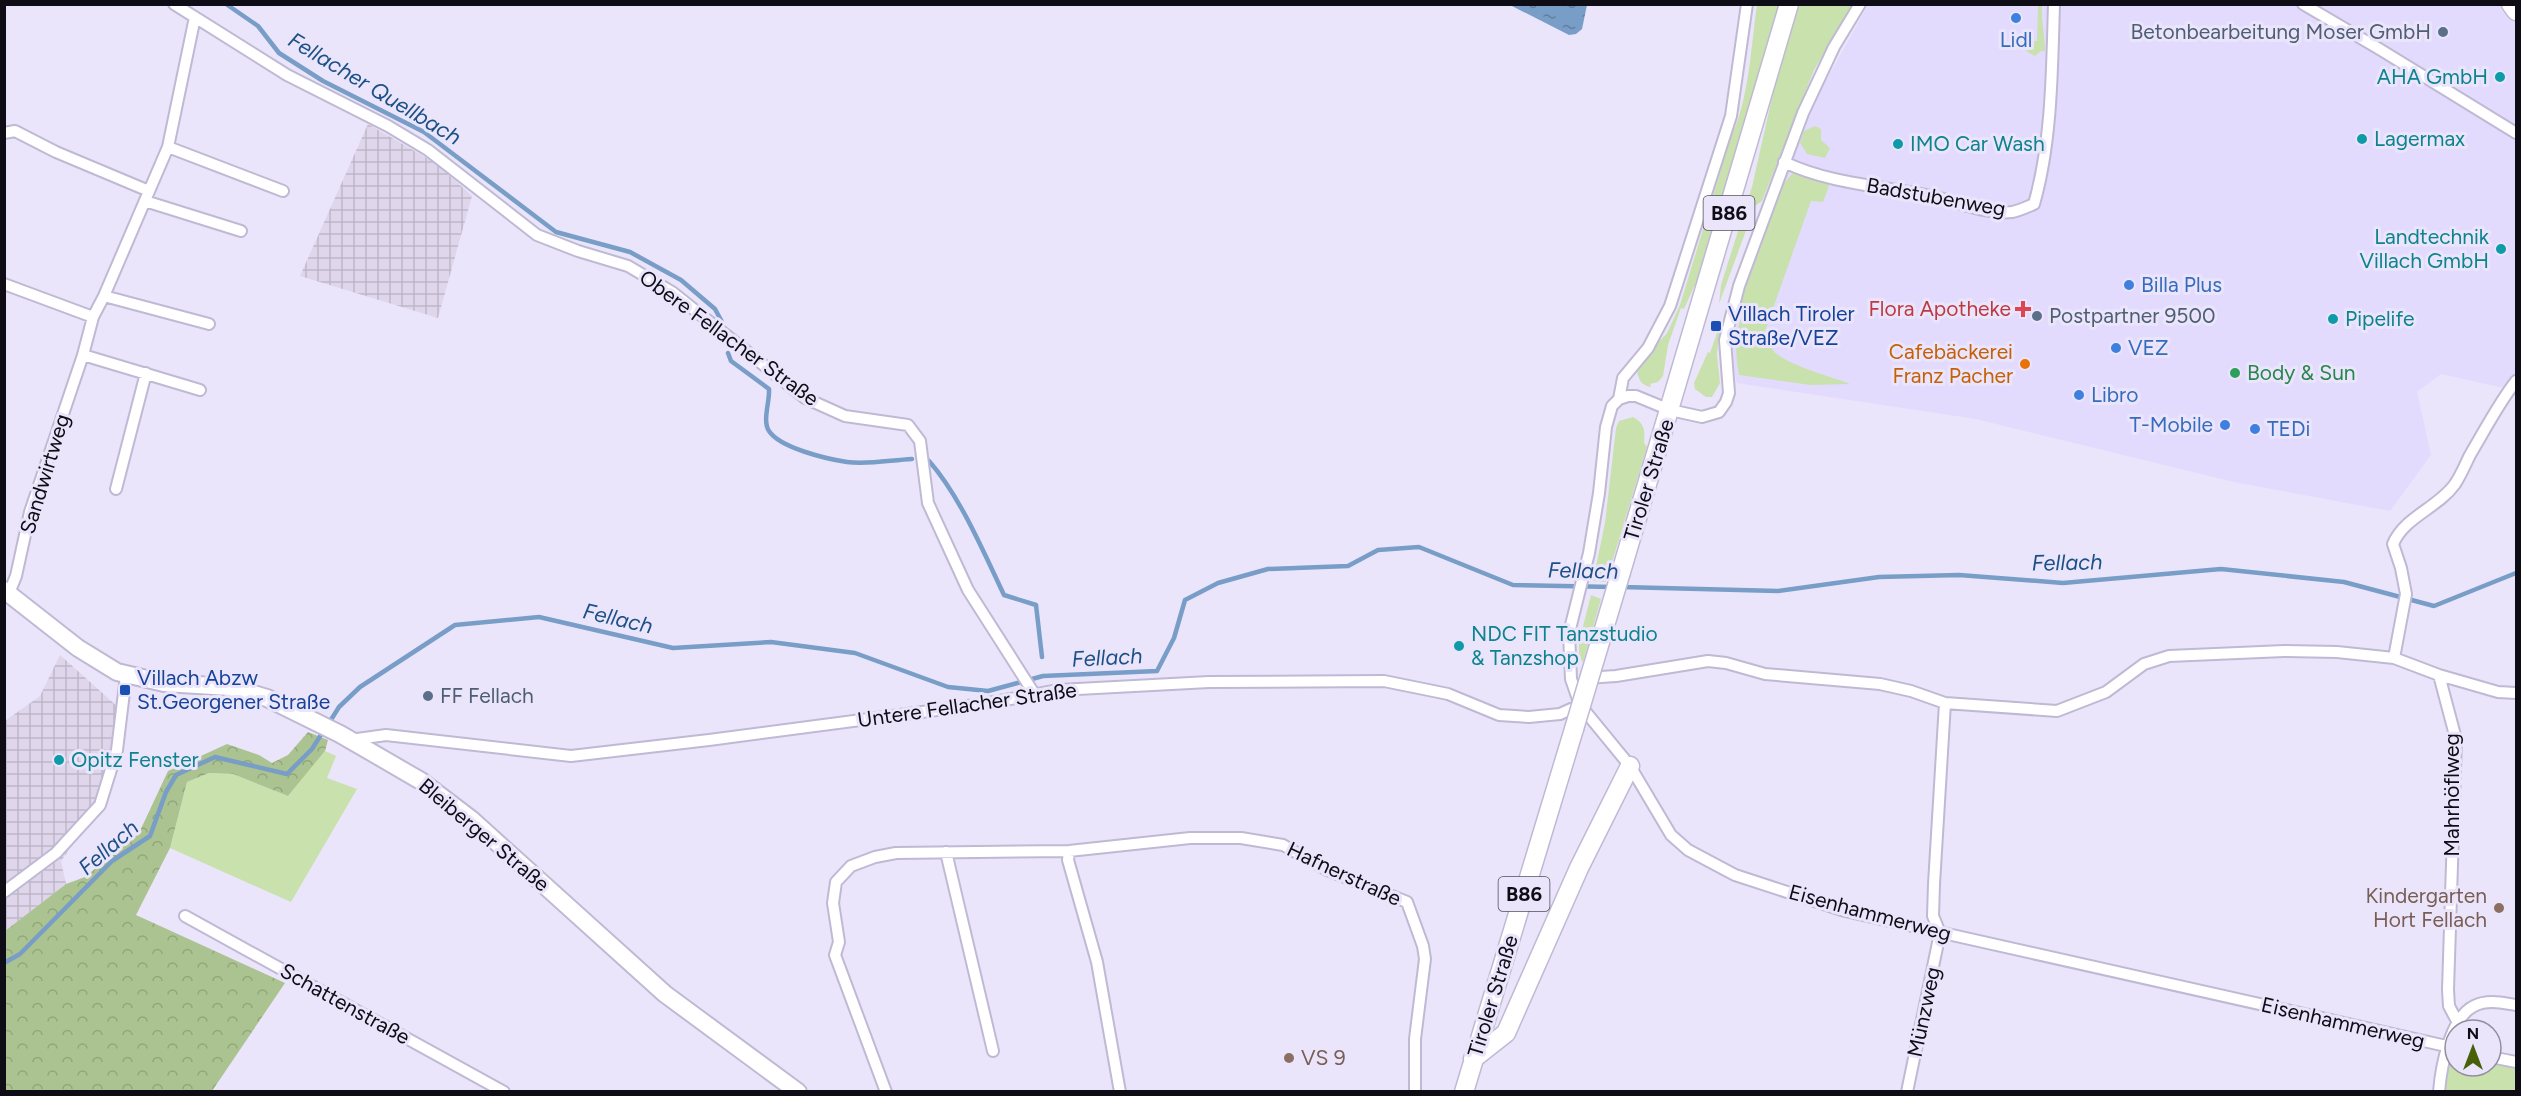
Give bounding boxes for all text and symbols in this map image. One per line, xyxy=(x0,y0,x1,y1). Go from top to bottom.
marker: Lidl xyxy=(2009,11,2023,25)
place label: Betonbearbeitung Moser GmbH xyxy=(2130,19,2431,44)
marker: Betonbearbeitung Moser GmbH xyxy=(2436,25,2450,39)
water label: Fellacher Quellbach xyxy=(283,26,466,151)
place label: Lidl xyxy=(2000,27,2032,52)
place label: AHA GmbH xyxy=(2377,64,2488,89)
marker: AHA GmbH xyxy=(2493,70,2507,84)
place label: Lagermax xyxy=(2374,126,2465,151)
place label: IMO Car Wash xyxy=(1910,131,2045,156)
marker: Lagermax xyxy=(2355,132,2369,146)
marker: IMO Car Wash xyxy=(1891,137,1905,151)
street label: Badstubenweg xyxy=(1865,172,2008,221)
road number: B86 xyxy=(1704,196,1754,230)
place label: Landtechnik Villach GmbH xyxy=(2359,224,2490,273)
marker: Landtechnik Villach GmbH xyxy=(2494,242,2508,256)
street label: Obere Fellacher Straße xyxy=(635,264,824,411)
place label: Billa Plus xyxy=(2141,272,2222,297)
marker: Billa Plus xyxy=(2122,278,2136,292)
place label: Flora Apotheke xyxy=(1868,296,2011,321)
place label: Villach Tiroler Straße/VEZ xyxy=(1728,301,1855,350)
marker: Flora Apotheke xyxy=(2016,302,2030,316)
place label: Postpartner 9500 xyxy=(2049,303,2215,328)
place label: Pipelife xyxy=(2345,306,2415,331)
marker: Postpartner 9500 xyxy=(2030,309,2044,323)
marker: Pipelife xyxy=(2326,312,2340,326)
marker: Villach Tiroler Straße/VEZ xyxy=(1709,319,1723,333)
place label: VEZ xyxy=(2128,335,2168,360)
place label: Cafebäckerei Franz Pacher xyxy=(1889,339,2013,388)
marker: VEZ xyxy=(2109,341,2123,355)
marker: Cafebäckerei Franz Pacher xyxy=(2018,357,2032,371)
place label: Body & Sun xyxy=(2247,360,2356,385)
marker: Body & Sun xyxy=(2228,366,2242,380)
place label: Libro xyxy=(2091,382,2138,407)
marker: Libro xyxy=(2072,388,2086,402)
street label: Sandwirtweg xyxy=(14,411,75,537)
place label: T-Mobile xyxy=(2129,412,2213,437)
street label: Tiroler Straße xyxy=(1618,416,1679,544)
place label: TEDi xyxy=(2267,416,2310,441)
marker: T-Mobile xyxy=(2218,418,2232,432)
marker: TEDi xyxy=(2248,422,2262,436)
water label: Fellach xyxy=(2031,548,2103,577)
water label: Fellach xyxy=(1547,556,1619,585)
water label: Fellach xyxy=(580,597,655,640)
place label: NDC FIT Tanzstudio & Tanzshop xyxy=(1471,621,1658,670)
marker: NDC FIT Tanzstudio & Tanzshop xyxy=(1452,639,1466,653)
water label: Fellach xyxy=(1071,642,1143,673)
place label: Villach Abzw St.Georgener Straße xyxy=(137,665,330,714)
street label: Untere Fellacher Straße xyxy=(856,677,1078,732)
marker: Villach Abzw St.Georgener Straße xyxy=(118,683,132,697)
place label: FF Fellach xyxy=(440,683,534,708)
marker: FF Fellach xyxy=(421,689,435,703)
street label: Mahrhöflweg xyxy=(2439,733,2464,857)
place label: Opitz Fenster xyxy=(71,747,199,772)
marker: Opitz Fenster xyxy=(52,753,66,767)
street label: Bleiberger Straße xyxy=(414,773,555,896)
water label: Fellach xyxy=(73,814,144,881)
street label: Hafnerstraße xyxy=(1283,836,1405,911)
road number: B86 xyxy=(1498,877,1550,911)
street label: Eisenhammerweg xyxy=(1786,879,1954,946)
place label: Kindergarten Hort Fellach xyxy=(2366,883,2487,932)
marker: Kindergarten Hort Fellach xyxy=(2492,901,2506,915)
street label: Tiroler Straße xyxy=(1462,932,1523,1060)
street label: Schattenstraße xyxy=(276,958,415,1050)
street label: Münzweg xyxy=(1902,965,1945,1059)
street label: Eisenhammerweg xyxy=(2259,992,2427,1053)
north arrow xyxy=(2443,1018,2503,1078)
text: N xyxy=(2467,1024,2479,1043)
place label: VS 9 xyxy=(1301,1045,1346,1070)
marker: VS 9 xyxy=(1282,1051,1296,1065)

